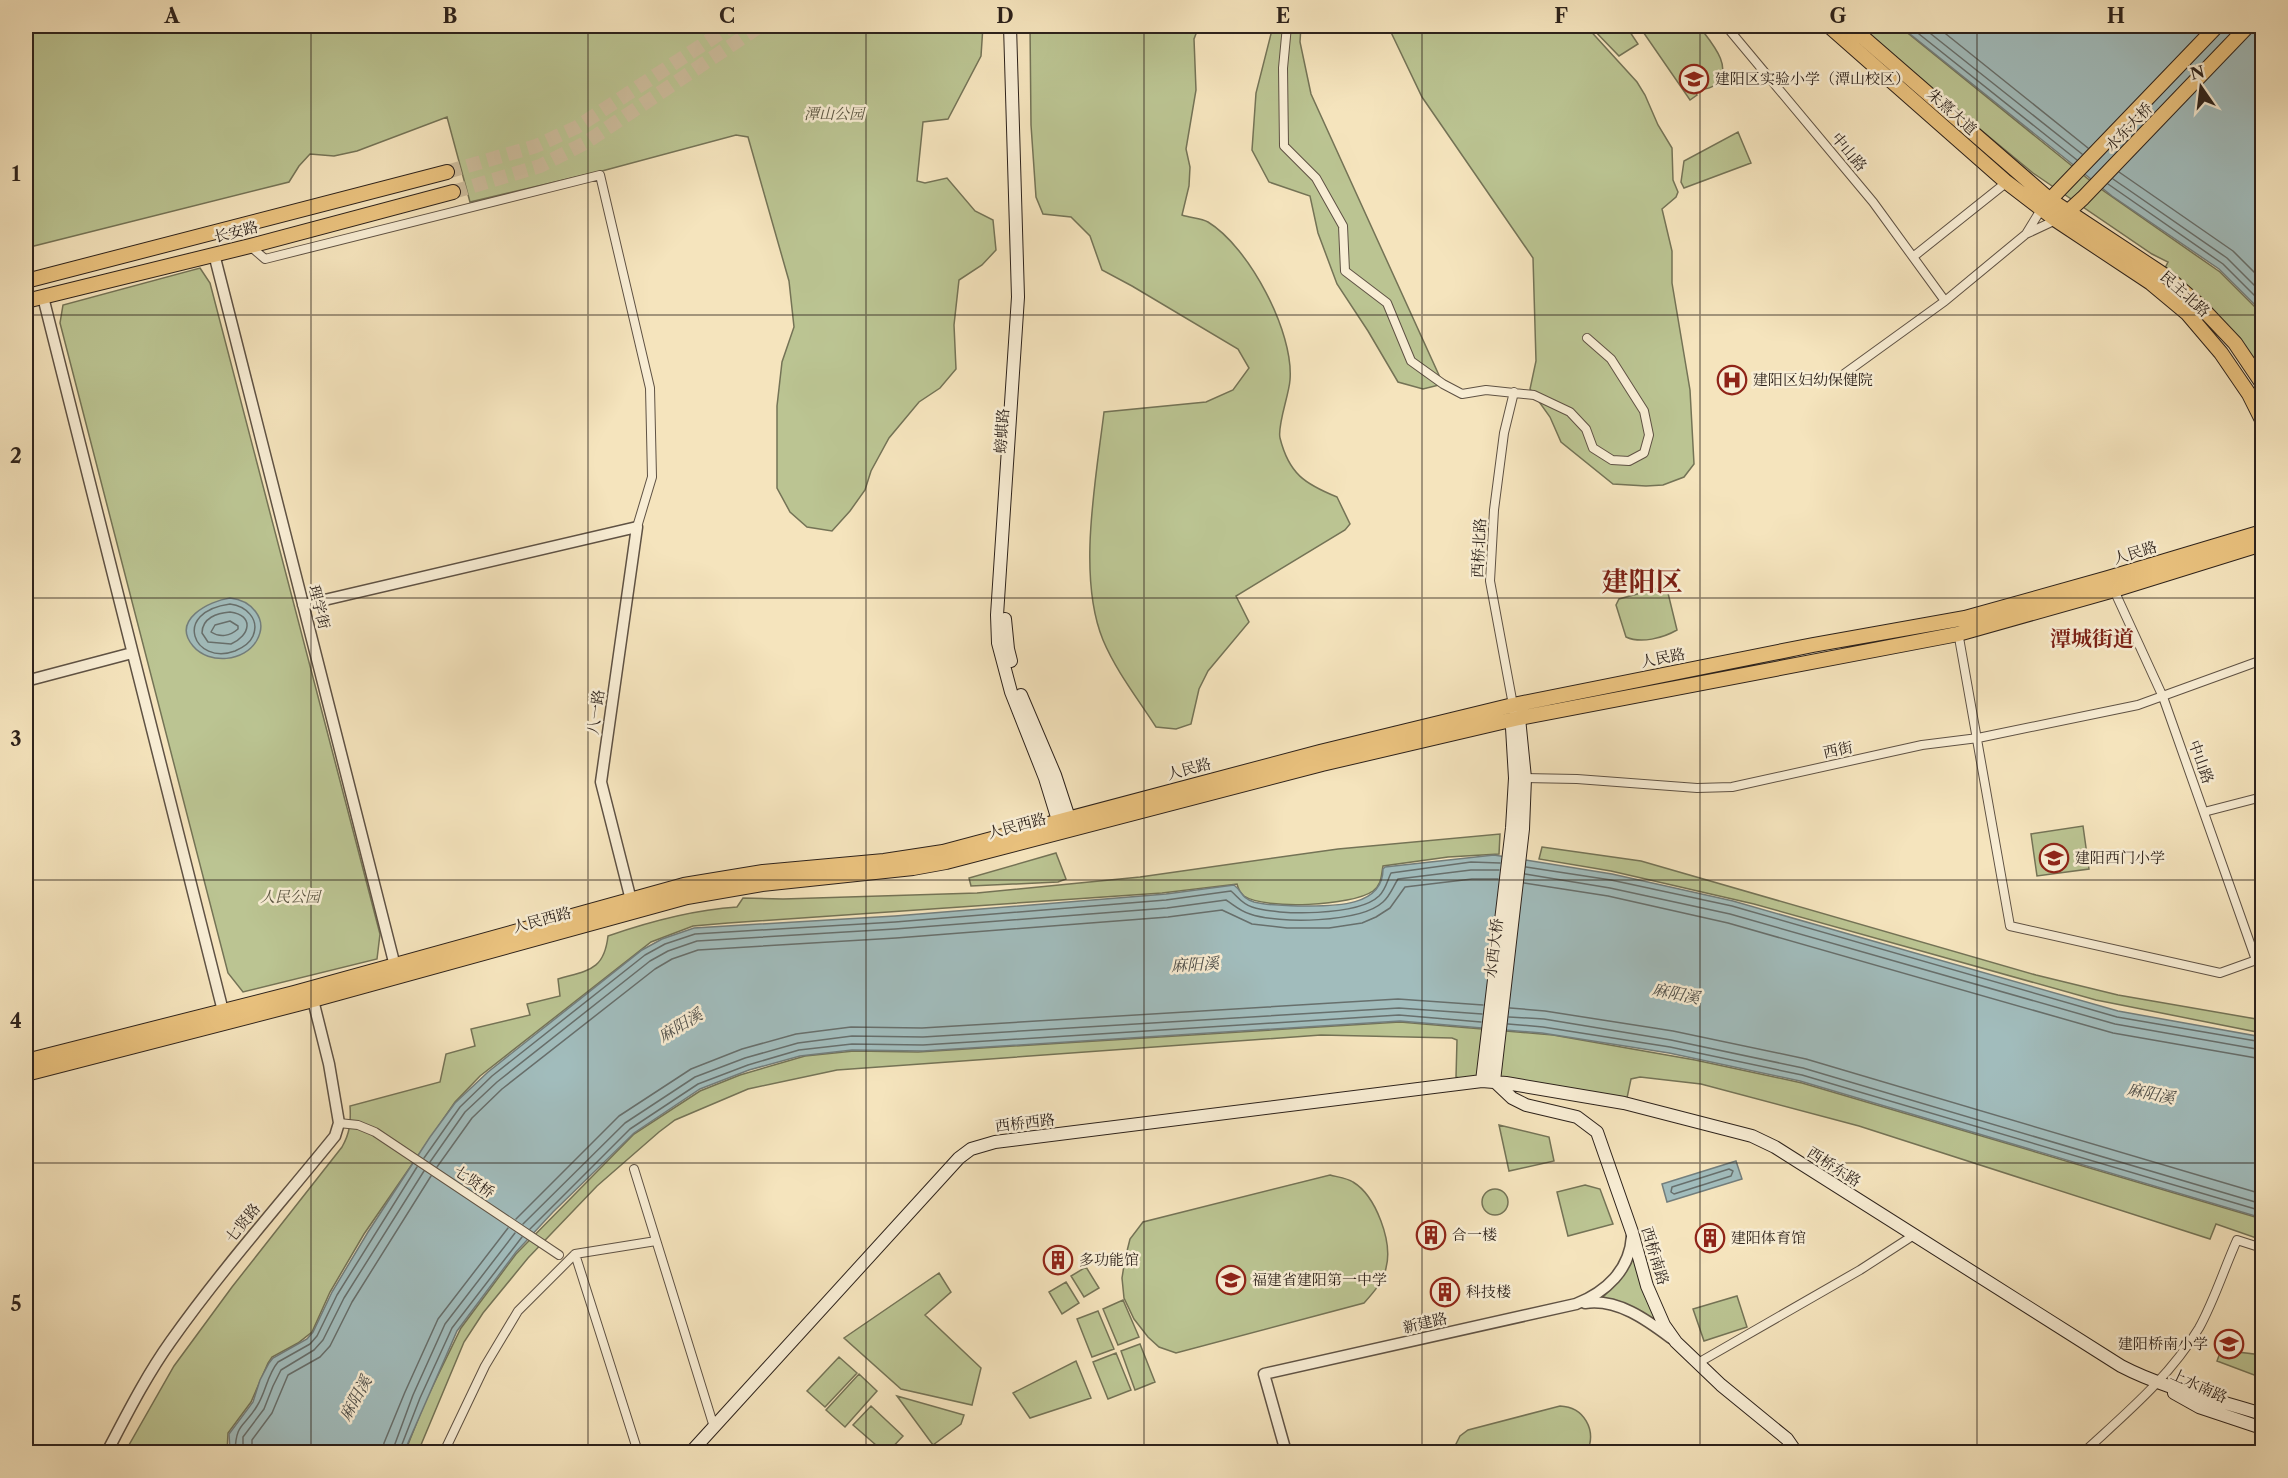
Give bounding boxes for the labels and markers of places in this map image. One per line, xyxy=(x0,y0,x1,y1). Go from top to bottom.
school or university icon: 建阳区实验小学（潭山校区） xyxy=(1678,63,1710,95)
place label: 建阳区实验小学（潭山校区） xyxy=(1715,69,1910,88)
hospital icon: 建阳区妇幼保健院 xyxy=(1716,364,1748,396)
place label: 建阳区妇幼保健院 xyxy=(1753,370,1873,389)
school or university icon: 建阳西门小学 xyxy=(2038,842,2070,874)
place label: 建阳西门小学 xyxy=(2075,848,2165,867)
building icon: 合一楼 xyxy=(1415,1219,1447,1251)
building icon: 建阳体育馆 xyxy=(1694,1222,1726,1254)
place label: 合一楼 xyxy=(1452,1225,1497,1244)
place label: 建阳体育馆 xyxy=(1731,1228,1806,1247)
building icon: 多功能馆 xyxy=(1042,1244,1074,1276)
place label: 多功能馆 xyxy=(1079,1250,1139,1269)
school or university icon: 福建省建阳第一中学 xyxy=(1215,1264,1247,1296)
place label: 福建省建阳第一中学 xyxy=(1252,1270,1387,1289)
building icon: 科技楼 xyxy=(1429,1276,1461,1308)
place label: 科技楼 xyxy=(1466,1282,1511,1301)
school or university icon: 建阳桥南小学 xyxy=(2213,1328,2245,1360)
place label: 建阳桥南小学 xyxy=(2118,1334,2208,1353)

